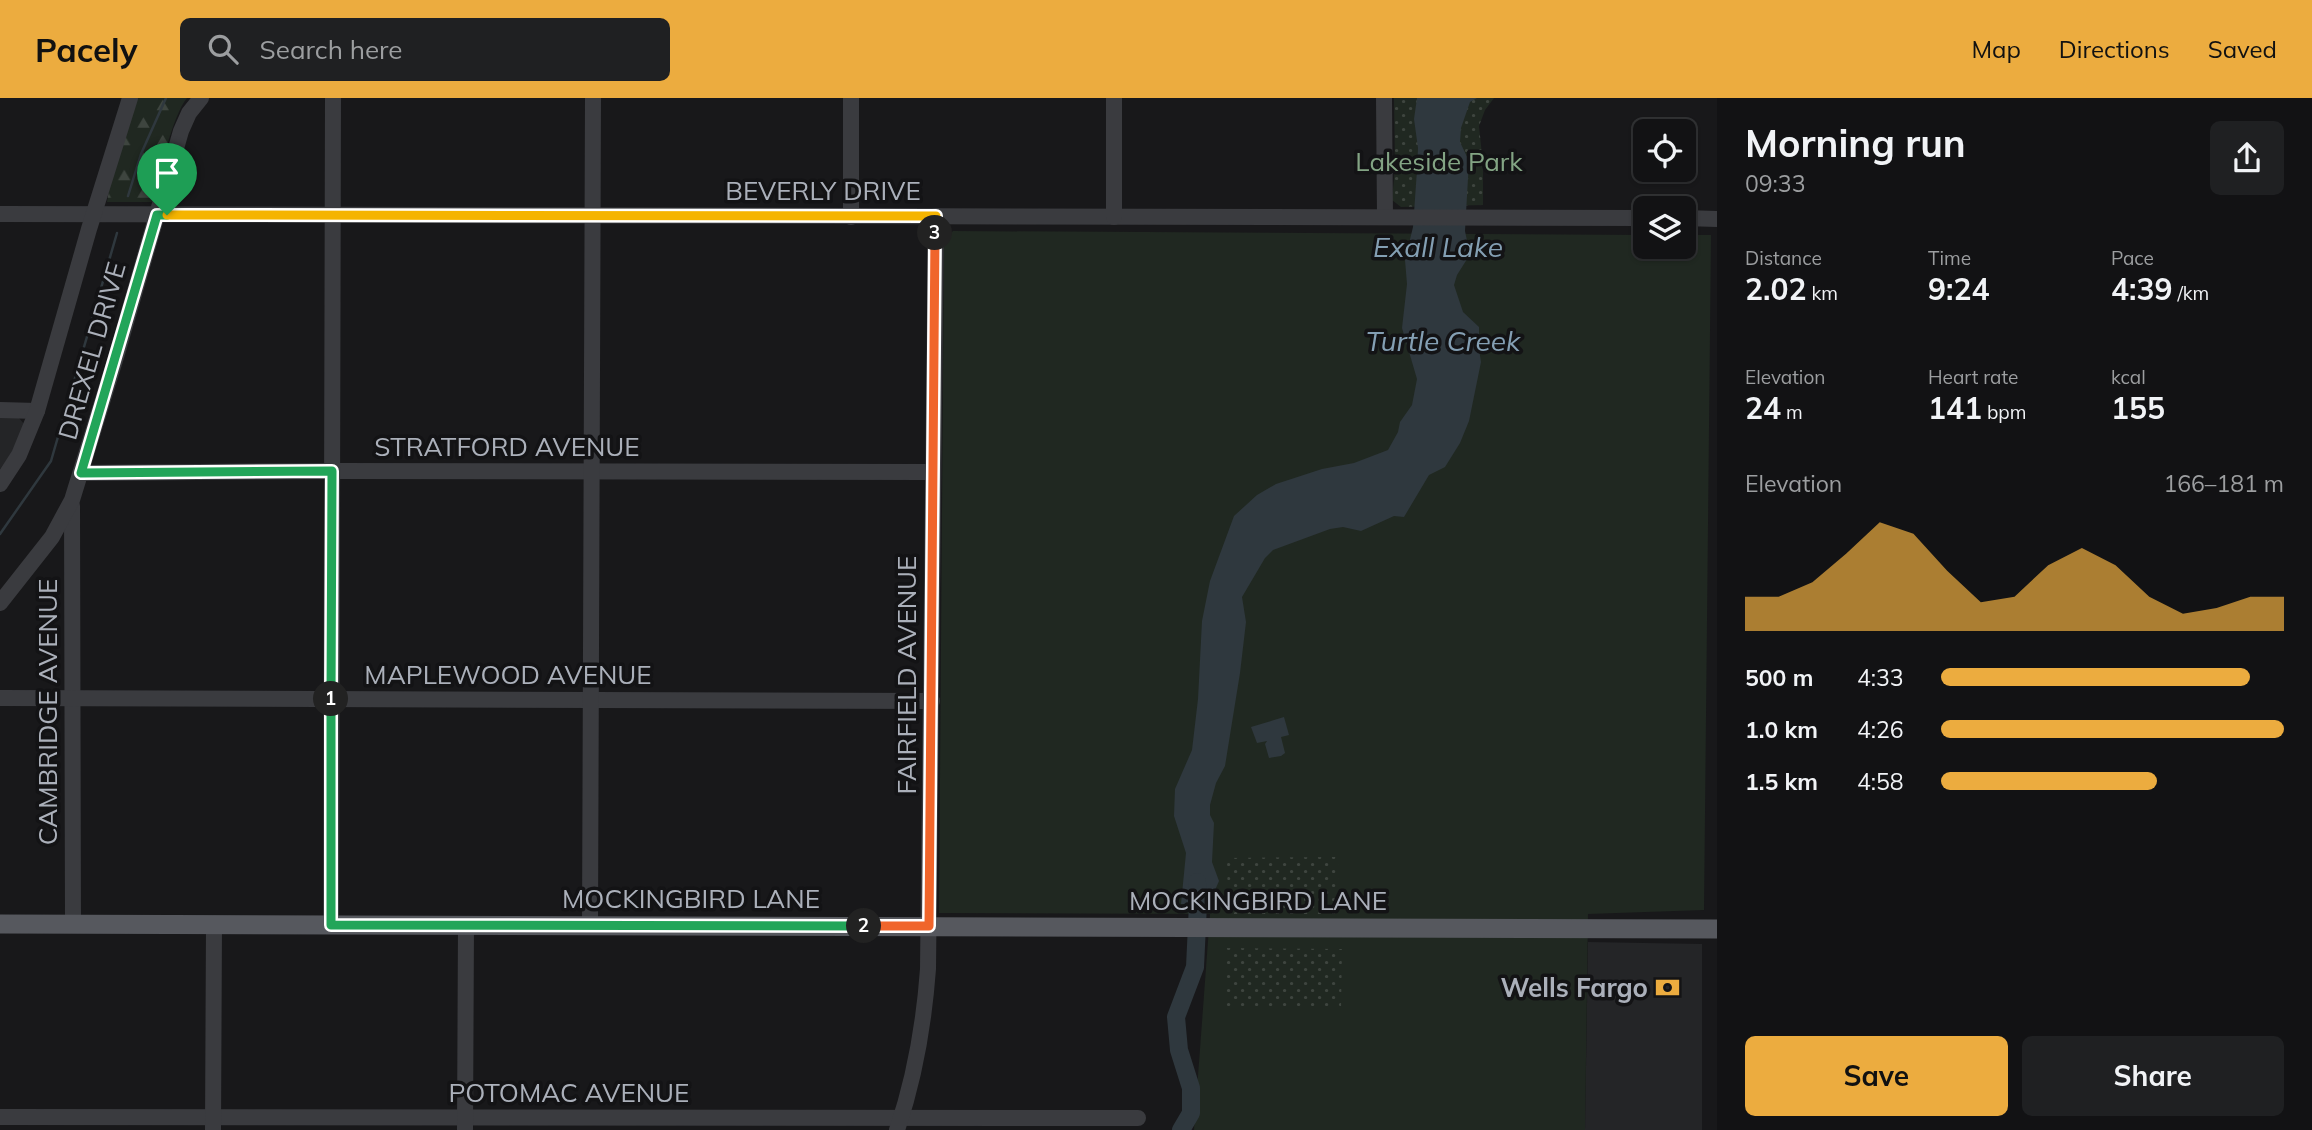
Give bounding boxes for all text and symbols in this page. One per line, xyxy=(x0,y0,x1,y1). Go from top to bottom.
search box xyxy=(180,18,670,81)
text: Pacely xyxy=(35,29,138,70)
icon: search xyxy=(204,30,242,68)
text: Search here xyxy=(260,33,403,66)
text: Map xyxy=(1971,34,2021,64)
text: Directions xyxy=(2059,34,2170,64)
text: Saved xyxy=(2208,34,2277,64)
map controls xyxy=(1633,119,1696,259)
button: locate xyxy=(1633,119,1696,182)
text: Morning run xyxy=(1745,119,1966,167)
button: share xyxy=(2210,121,2284,195)
pin xyxy=(137,143,197,215)
park label: Lakeside Park xyxy=(1355,145,1523,178)
icon: arrive xyxy=(148,154,186,192)
text: 09:33 xyxy=(1745,169,1805,198)
street label: BEVERLY DRIVE xyxy=(725,174,921,207)
button: layers xyxy=(1633,196,1696,259)
pin: 3 xyxy=(918,216,953,250)
text: 3 xyxy=(929,220,940,244)
water label: Exall Lake xyxy=(1373,229,1503,264)
text: Distance xyxy=(1745,246,1822,270)
text: Time xyxy=(1928,246,1971,270)
text: Pace xyxy=(2111,246,2154,270)
street label: DREXEL DRIVE xyxy=(50,258,133,444)
text: 2.02 xyxy=(1745,270,1806,308)
text: 9:24 xyxy=(1928,270,1989,308)
text: 4:39 xyxy=(2111,270,2172,308)
text: km xyxy=(1806,281,1838,305)
text: /km xyxy=(2172,281,2209,305)
water label: Turtle Creek xyxy=(1366,323,1522,358)
text: Elevation xyxy=(1745,365,1825,389)
text: Heart rate xyxy=(1928,365,2018,389)
text: kcal xyxy=(2111,365,2146,389)
text: 24 xyxy=(1745,389,1781,427)
text: 141 xyxy=(1928,389,1982,427)
text: 155 xyxy=(2111,389,2165,427)
text: m xyxy=(1781,400,1803,424)
text: bpm xyxy=(1982,400,2026,424)
street label: STRATFORD AVENUE xyxy=(374,430,640,463)
text: Elevation xyxy=(1745,469,1842,498)
text: 166–181 m xyxy=(2163,469,2284,498)
street label: FAIRFIELD AVENUE xyxy=(890,556,923,794)
street label: CAMBRIDGE AVENUE xyxy=(31,579,64,845)
street label: MAPLEWOOD AVENUE xyxy=(364,658,652,691)
text: 500 m xyxy=(1745,663,1813,692)
text: 4:33 xyxy=(1857,663,1904,692)
pin: 1 xyxy=(314,682,348,716)
text: 1 xyxy=(325,686,336,710)
text: 1.0 km xyxy=(1745,715,1818,744)
text: 4:26 xyxy=(1857,715,1904,744)
text: 1.5 km xyxy=(1745,767,1818,796)
text: 4:58 xyxy=(1857,767,1904,796)
street label: MOCKINGBIRD LANE xyxy=(562,882,820,915)
street label: MOCKINGBIRD LANE xyxy=(1129,884,1387,917)
pin: 2 xyxy=(846,908,882,944)
text: 2 xyxy=(858,913,869,937)
place label: Wells Fargo xyxy=(1500,971,1648,1004)
bank icon: Wells Fargo xyxy=(1654,974,1682,1002)
button: Save xyxy=(1745,1036,2008,1116)
button: Share xyxy=(2022,1036,2284,1116)
street label: POTOMAC AVENUE xyxy=(449,1076,689,1109)

